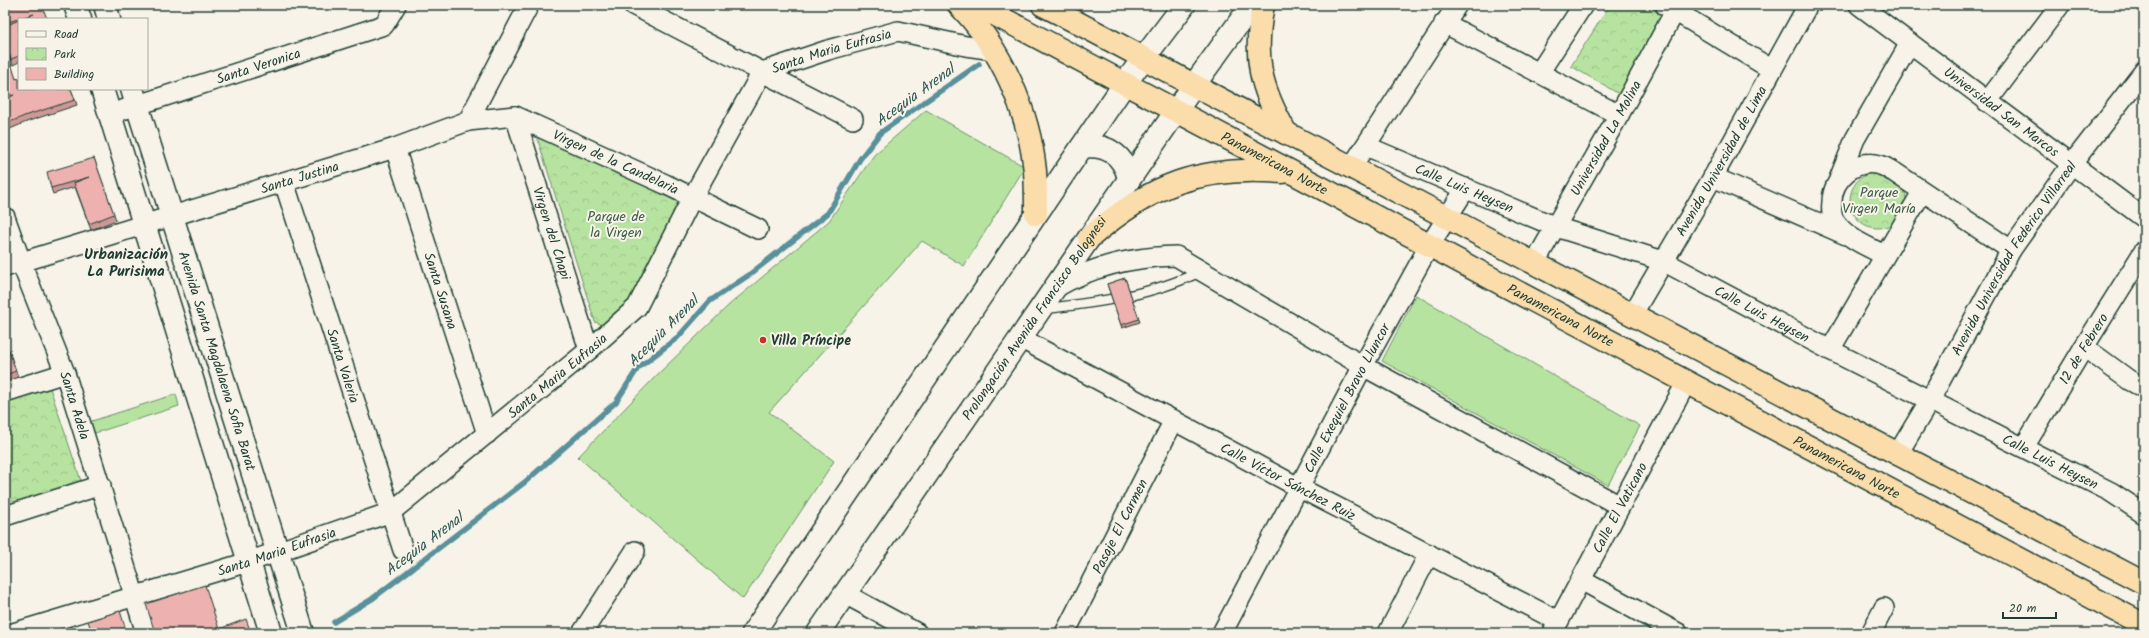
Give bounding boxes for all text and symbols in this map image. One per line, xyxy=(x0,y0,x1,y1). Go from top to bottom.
legend xyxy=(18,18,148,90)
street label: Santa Maria Eufrasia xyxy=(769,23,894,80)
text: Road xyxy=(54,25,79,44)
street label: Santa Veronica xyxy=(214,43,304,91)
text: Park xyxy=(54,45,76,64)
water label: Acequia Arenal xyxy=(871,57,963,133)
street label: Universidad San Marcos xyxy=(1939,62,2063,163)
text: Building xyxy=(54,65,94,84)
street label: Universidad La Molina xyxy=(1565,77,1648,200)
street label: Avenida Universidad de Lima xyxy=(1670,82,1773,241)
street label: Virgen de la Candelaria xyxy=(549,124,682,201)
street label: Panamericana Norte xyxy=(1217,127,1332,202)
street label: Santa Justina xyxy=(258,156,342,200)
street label: Avenida Universidad Federico Villarreal xyxy=(1946,156,2083,360)
street label: Calle Luis Heysen xyxy=(1411,158,1517,220)
park label: Parque Virgen María xyxy=(1842,182,1916,220)
street label: Virgen del Chapi xyxy=(526,184,576,283)
park label: Parque de la Virgen xyxy=(587,206,645,244)
street label: Prolongación Avenida Francisco Bolognesi xyxy=(957,211,1113,425)
district label: Urbanización La Purisima xyxy=(84,243,168,284)
street label: Avenida Santa Magdalaena Sofia Barat xyxy=(172,249,262,474)
street label: Santa Susana xyxy=(417,250,463,332)
street label: Panamericana Norte xyxy=(1503,279,1618,354)
street label: Calle Luis Heysen xyxy=(1710,280,1813,349)
water label: Acequia Arenal xyxy=(622,288,707,373)
street label: 12 de Febrero xyxy=(2054,309,2115,389)
street label: Calle Exequiel Bravo Lluncor xyxy=(1298,318,1397,477)
street label: Santa Valeria xyxy=(320,326,365,406)
street label: Santa Maria Eufrasia xyxy=(503,328,613,424)
place label: Villa Príncipe xyxy=(771,330,851,352)
marker: Villa Príncipe xyxy=(758,335,768,345)
street label: Santa Adela xyxy=(53,368,95,443)
street label: Calle Luis Heysen xyxy=(1998,429,2102,496)
street label: Panamericana Norte xyxy=(1789,431,1904,506)
street label: Calle Víctor Sánchez Ruiz xyxy=(1216,437,1359,527)
street label: Calle El Vaticano xyxy=(1587,459,1654,558)
street label: Pasaje El Carmen xyxy=(1087,475,1154,578)
water label: Acequia Arenal xyxy=(380,505,472,582)
street label: Santa Maria Eufrasia xyxy=(215,522,339,583)
scale bar xyxy=(2003,594,2056,620)
text: 20 m xyxy=(2009,599,2037,618)

